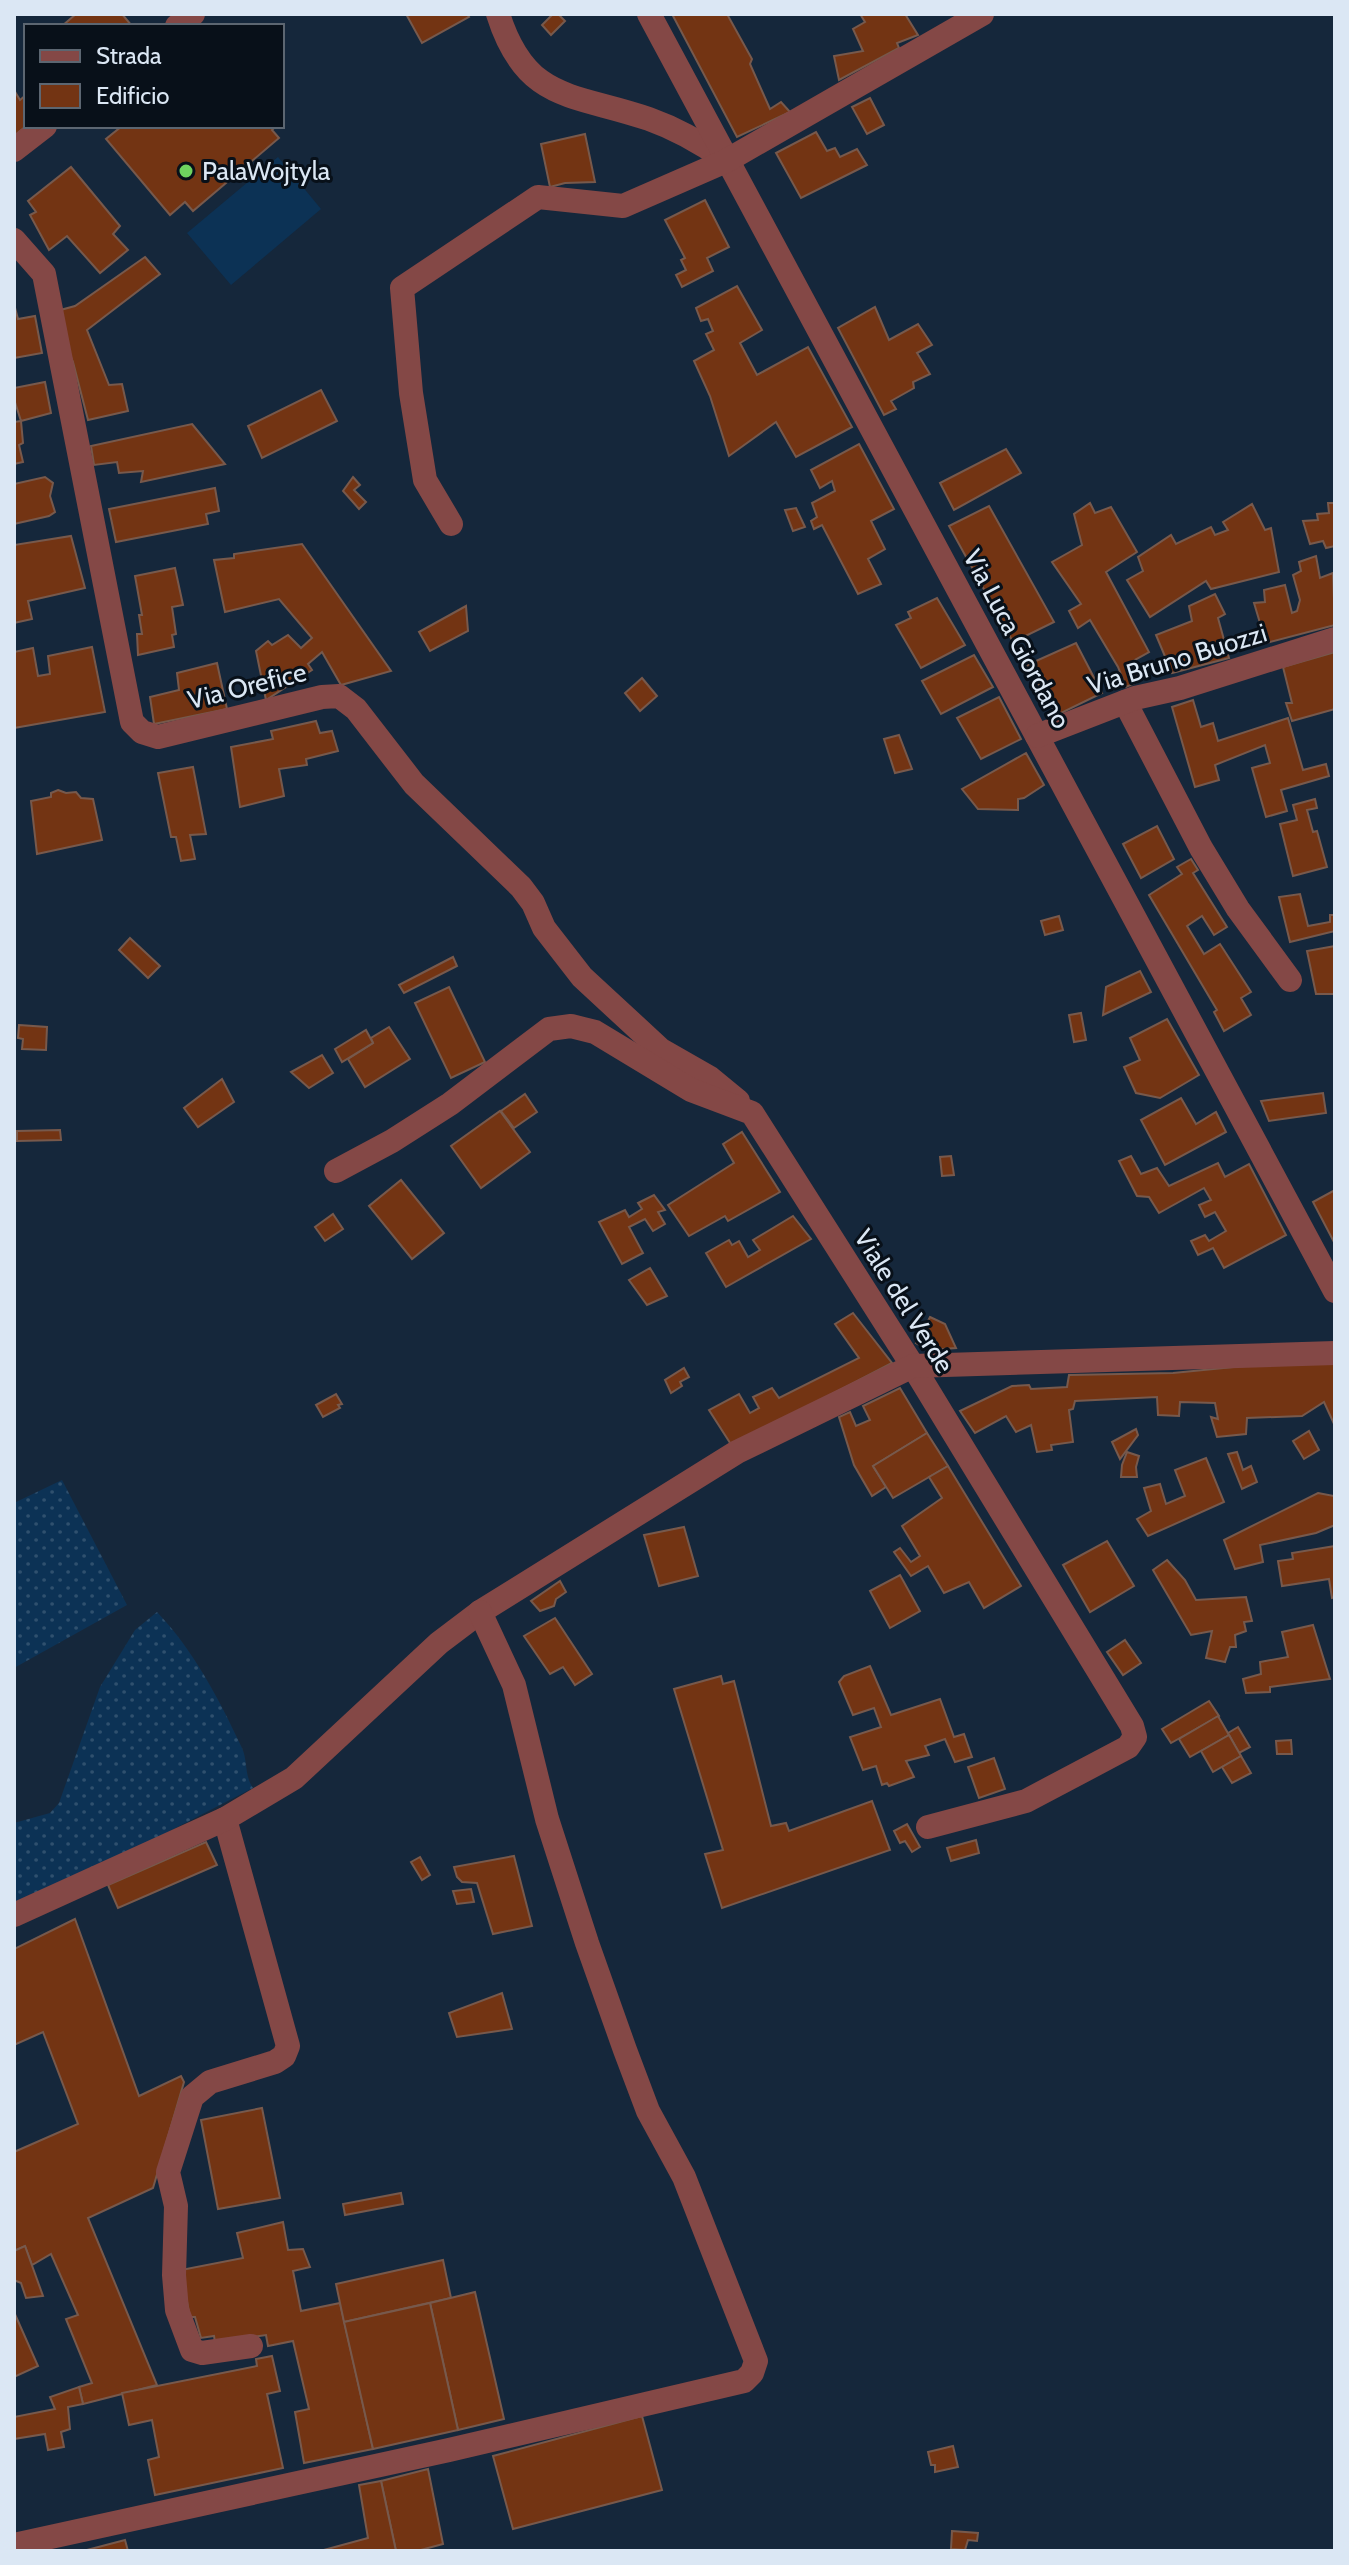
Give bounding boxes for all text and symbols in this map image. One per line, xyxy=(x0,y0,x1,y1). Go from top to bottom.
legend xyxy=(24,24,284,128)
text: Strada xyxy=(96,41,162,70)
text: Edificio xyxy=(96,81,170,110)
place label: PalaWojtyla xyxy=(202,155,331,187)
marker: PalaWojtyla xyxy=(177,162,195,180)
street label: Via Luca Giordano xyxy=(956,544,1078,734)
street label: Via Bruno Buozzi xyxy=(1083,617,1271,701)
street label: Via Orefice xyxy=(184,656,310,716)
street label: Viale del Verde xyxy=(847,1223,961,1379)

